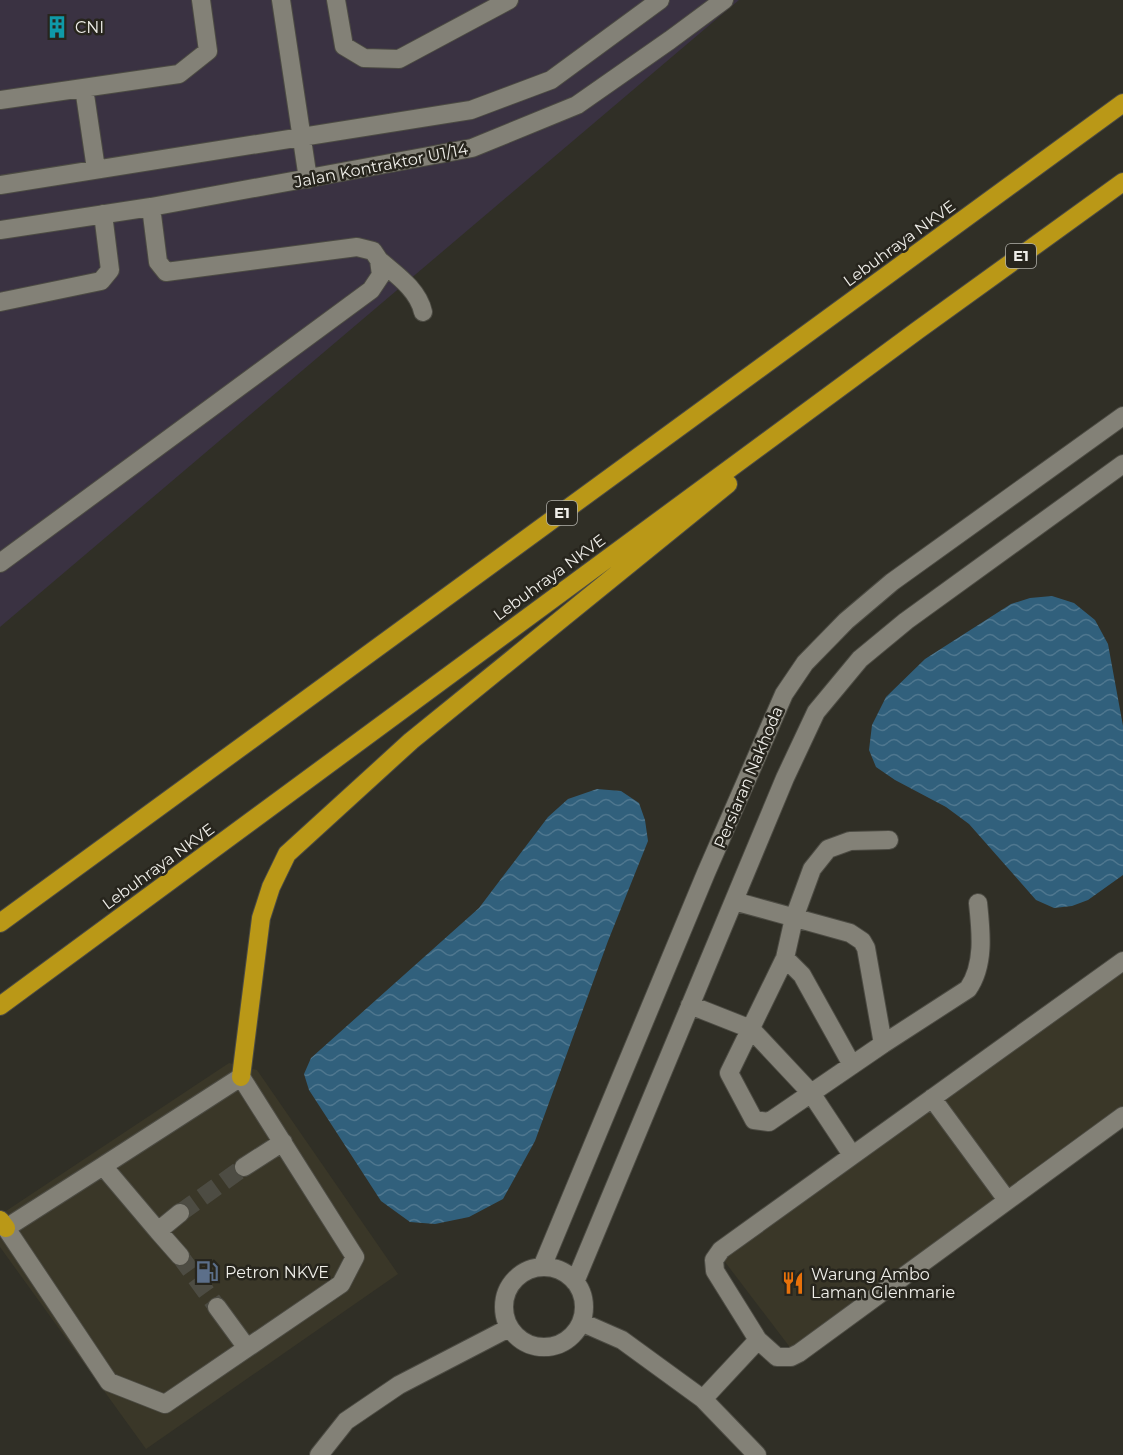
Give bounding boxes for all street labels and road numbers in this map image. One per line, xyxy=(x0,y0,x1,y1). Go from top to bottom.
street label: Jalan Kontraktor U1/14 xyxy=(292,139,470,192)
street label: Lebuhraya NKVE xyxy=(840,196,959,290)
road number: E1 xyxy=(1006,244,1036,268)
road number: E1 xyxy=(547,501,577,525)
street label: Lebuhraya NKVE xyxy=(490,530,609,624)
street label: Persiaran Nakhoda xyxy=(710,703,787,851)
street label: Lebuhraya NKVE xyxy=(99,819,218,913)

